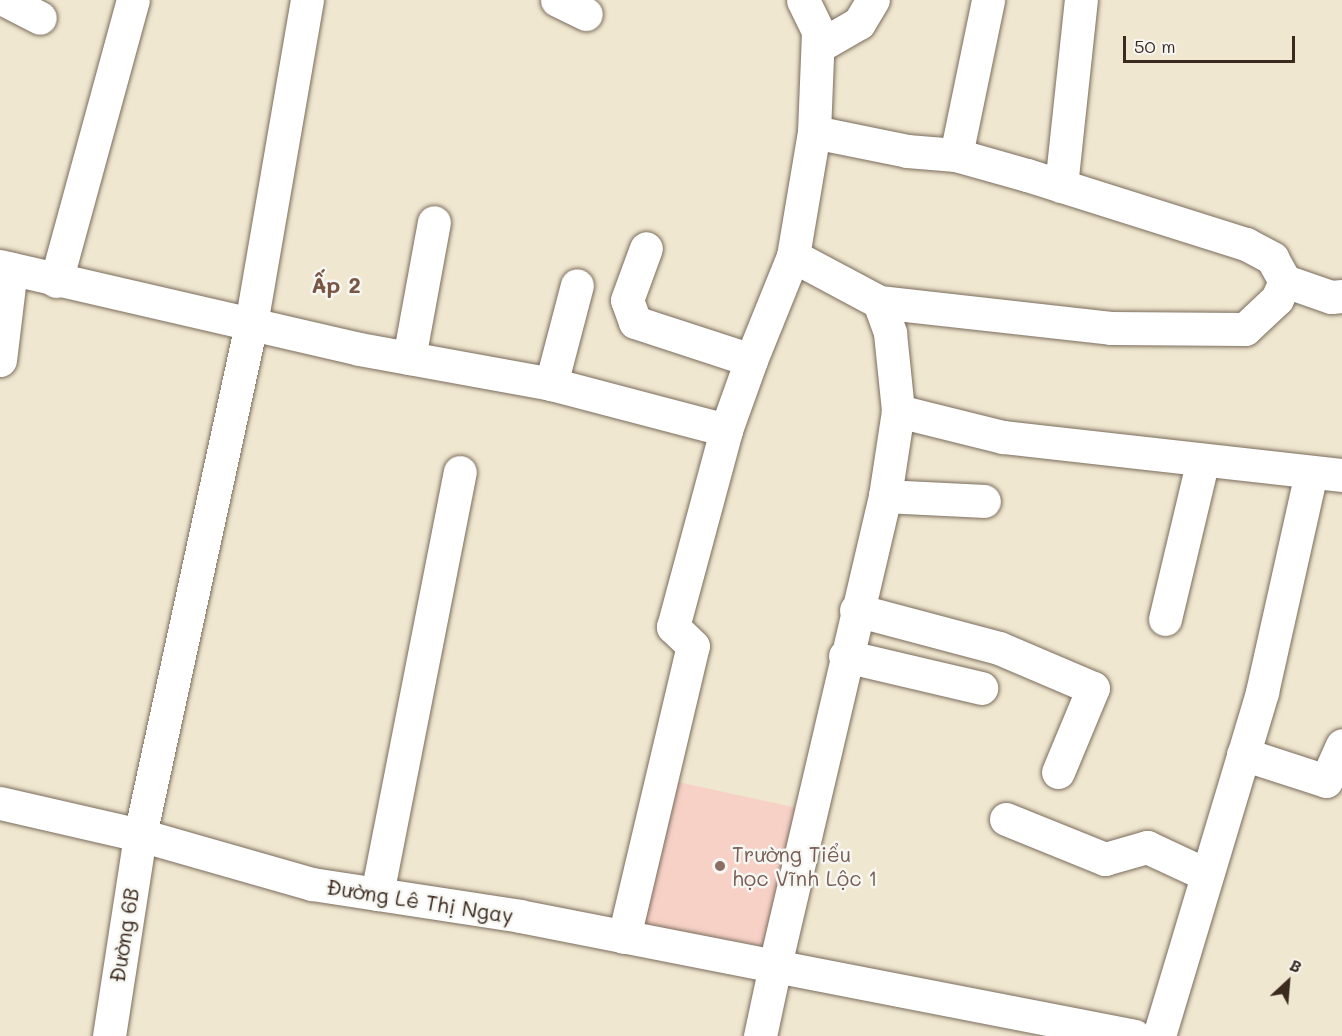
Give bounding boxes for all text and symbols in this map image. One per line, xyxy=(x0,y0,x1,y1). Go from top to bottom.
scale bar xyxy=(1126,24,1298,62)
text: 50 m xyxy=(1134,34,1176,58)
district label: Ấp 2 xyxy=(311,272,361,298)
place label: Trường Tiểu học Vĩnh Lộc 1 xyxy=(732,841,878,891)
marker: Trường Tiểu học Vĩnh Lộc 1 xyxy=(713,859,727,873)
street label: Đường Lê Thị Ngay xyxy=(325,874,515,928)
street label: Đường 6B xyxy=(104,886,144,984)
north arrow xyxy=(1258,952,1318,1012)
text: B xyxy=(1287,954,1306,977)

